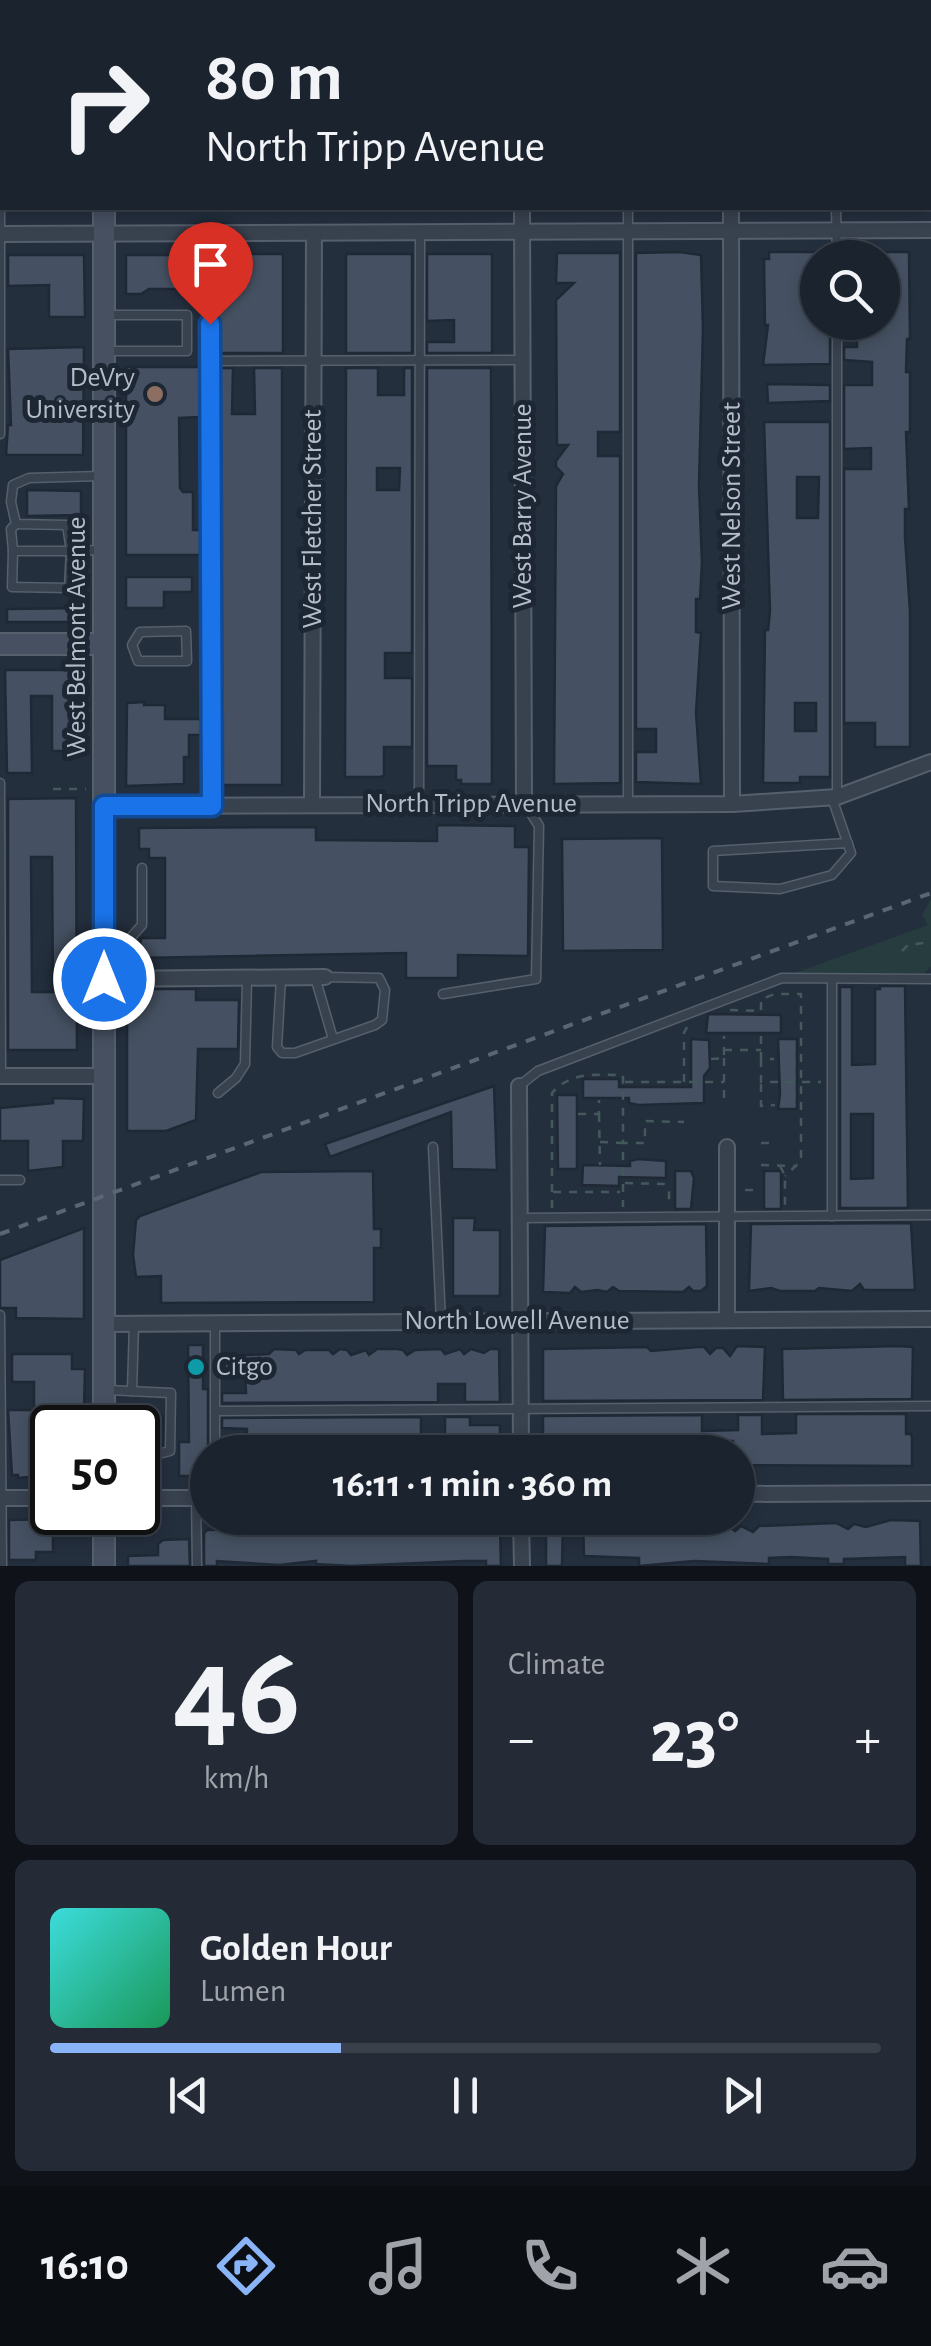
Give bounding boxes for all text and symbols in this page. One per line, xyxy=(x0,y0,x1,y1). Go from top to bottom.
icon: right xyxy=(40,40,170,170)
text: 80 m xyxy=(205,43,343,113)
text: North Tripp Avenue xyxy=(205,125,545,170)
pin xyxy=(168,222,253,325)
icon: arrive xyxy=(183,237,238,292)
map controls xyxy=(800,240,900,340)
button: search xyxy=(800,240,900,340)
place label: DeVry University xyxy=(25,364,135,424)
marker: DeVry University xyxy=(144,383,166,405)
street label: West Nelson Street xyxy=(718,402,746,610)
street label: West Barry Avenue xyxy=(509,404,537,608)
street label: West Fletcher Street xyxy=(299,409,327,628)
street label: West Belmont Avenue xyxy=(63,517,91,757)
street label: North Tripp Avenue xyxy=(365,790,577,818)
position arrow xyxy=(52,927,156,1031)
street label: North Lowell Avenue xyxy=(404,1307,630,1335)
place label: Citgo xyxy=(216,1353,273,1381)
marker: Citgo xyxy=(185,1356,207,1378)
speed limit sign: 50 xyxy=(30,1405,160,1535)
text: 16:11 · 1 min · 360 m xyxy=(333,1466,612,1504)
text: 46 xyxy=(172,1629,301,1759)
text: Climate xyxy=(508,1648,605,1680)
text: 23° xyxy=(650,1701,739,1776)
text: − xyxy=(508,1712,534,1767)
text: + xyxy=(855,1712,881,1767)
text: km/h xyxy=(203,1762,270,1794)
text: Golden Hour xyxy=(200,1930,392,1968)
text: Lumen xyxy=(200,1975,286,2007)
icon: previous xyxy=(161,2068,216,2123)
icon: pause xyxy=(438,2068,493,2123)
icon: next xyxy=(715,2068,770,2123)
icon: directions xyxy=(211,2231,281,2301)
icon: music xyxy=(363,2231,433,2301)
icon: phone xyxy=(515,2231,585,2301)
icon: climate xyxy=(668,2231,738,2301)
icon: car xyxy=(820,2231,890,2301)
text: 16:10 xyxy=(41,2243,129,2288)

